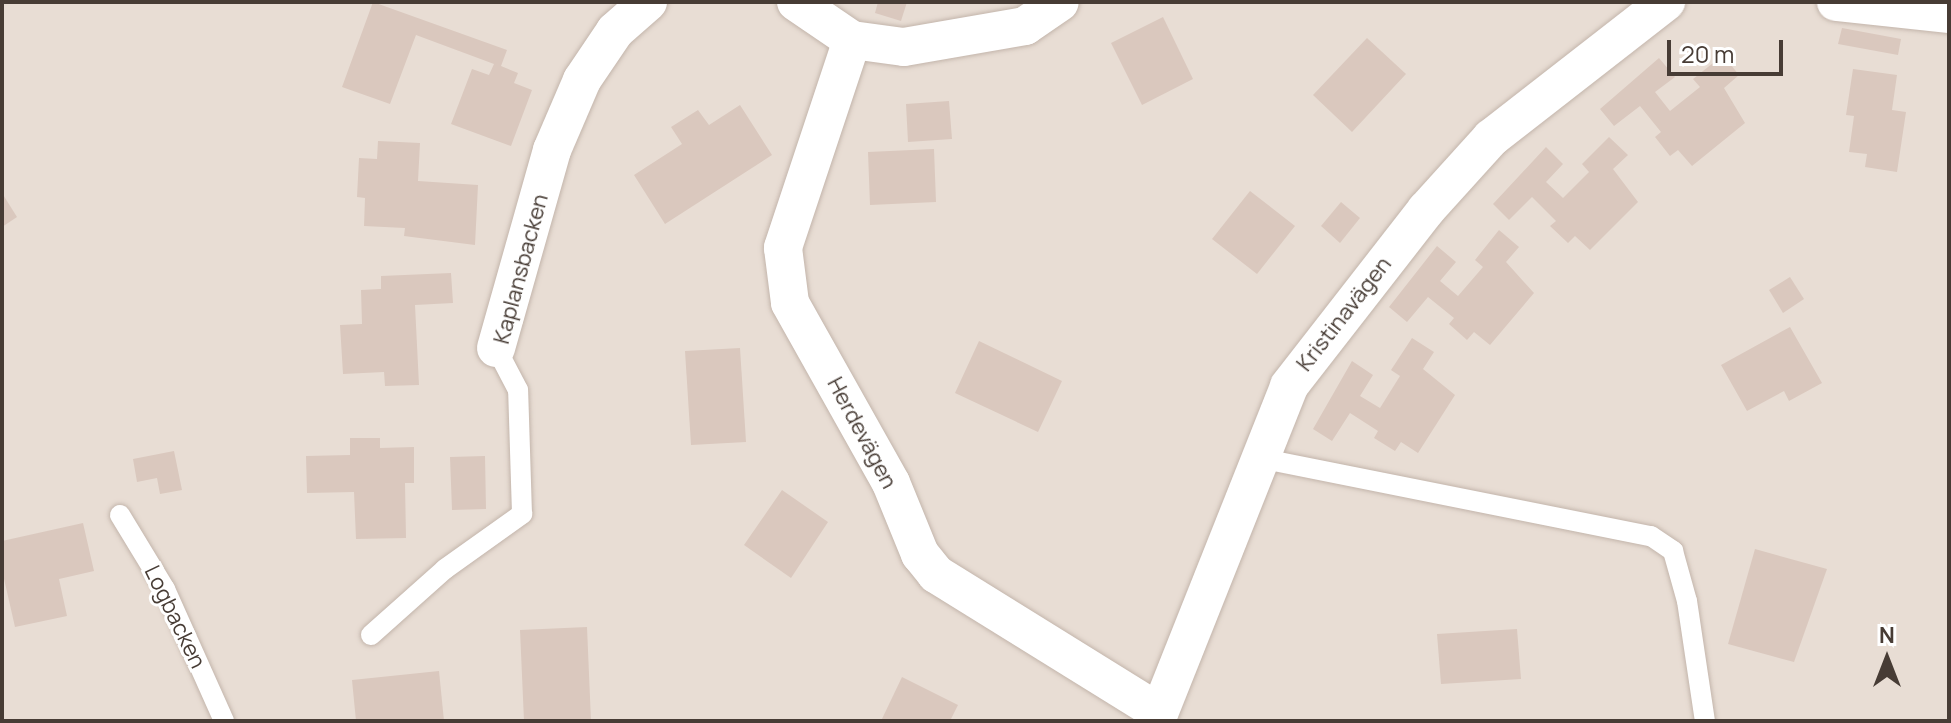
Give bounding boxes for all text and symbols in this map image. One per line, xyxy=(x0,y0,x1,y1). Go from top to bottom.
scale bar xyxy=(1671,24,1787,74)
text: 20 m xyxy=(1681,37,1734,70)
street label: Kaplansbacken xyxy=(488,191,554,347)
street label: Kristinavägen xyxy=(1291,252,1397,376)
street label: Herdevägen xyxy=(822,373,902,493)
street label: Logbacken xyxy=(139,561,211,673)
north arrow xyxy=(1847,619,1927,699)
text: N xyxy=(1879,620,1895,650)

